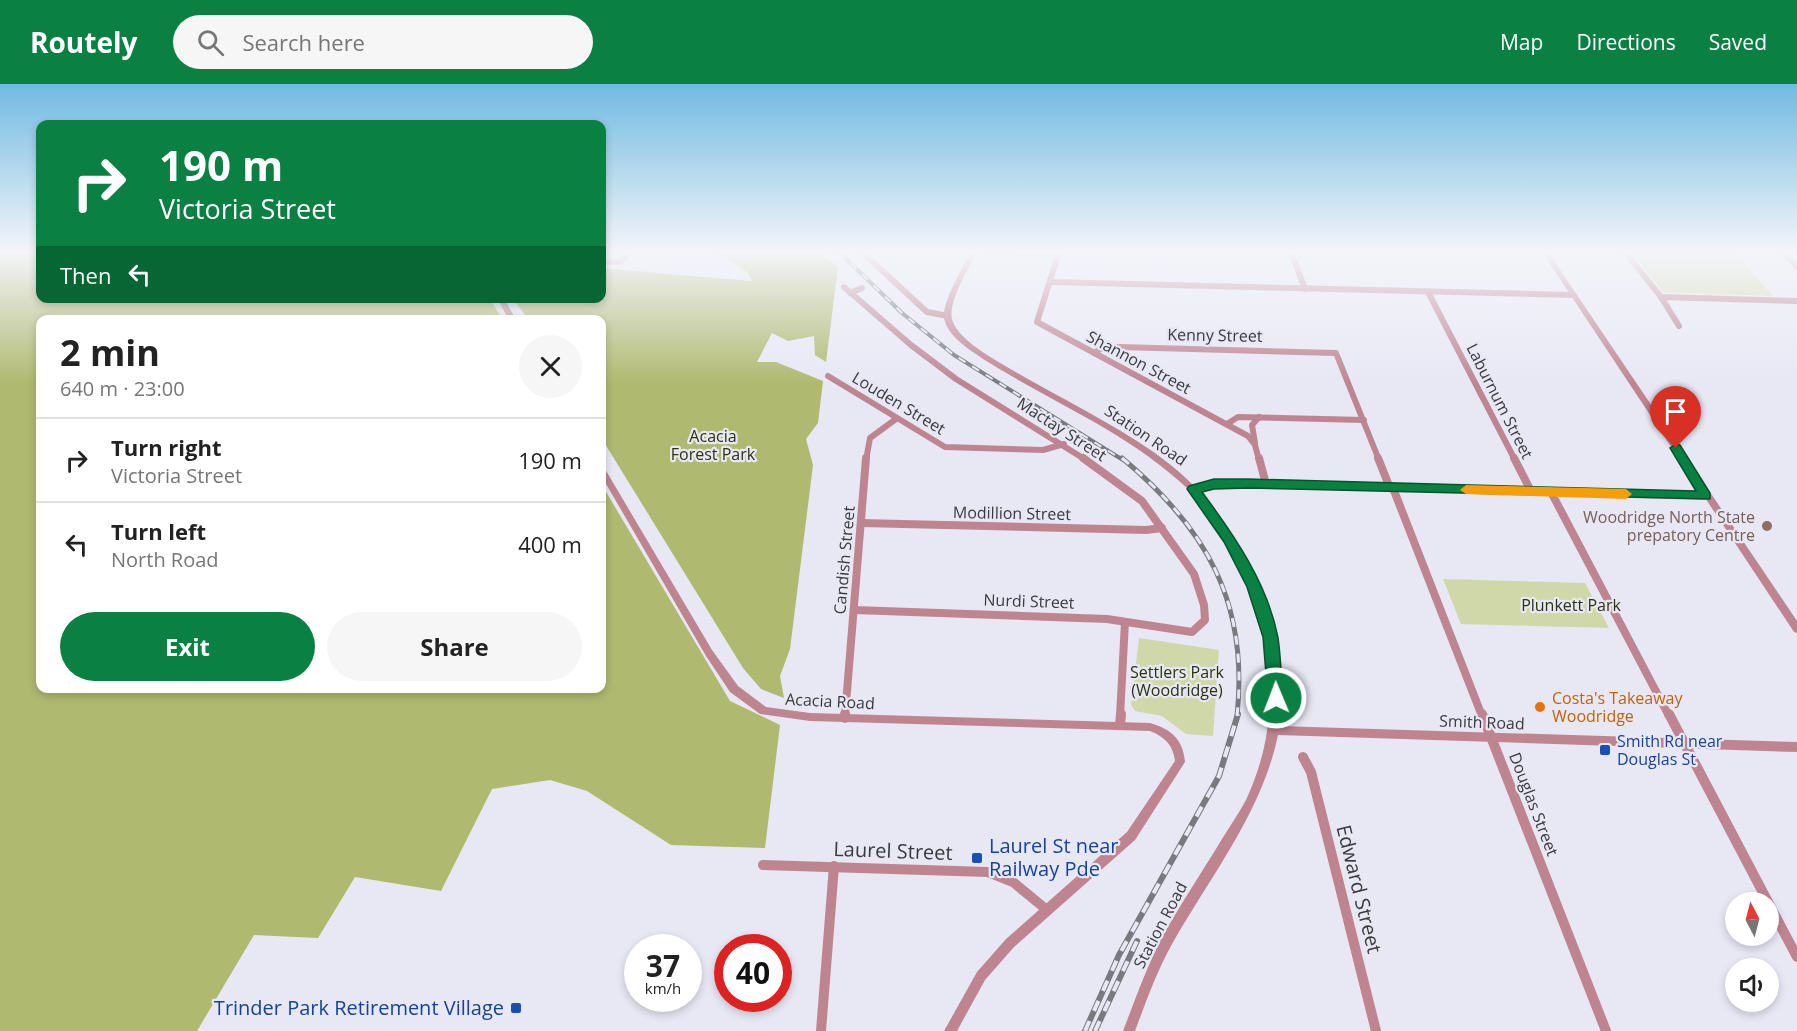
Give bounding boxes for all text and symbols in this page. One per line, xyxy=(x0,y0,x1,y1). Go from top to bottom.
search box xyxy=(173,15,593,69)
text: Routely xyxy=(30,23,137,61)
icon: search xyxy=(194,26,227,59)
text: Search here xyxy=(242,27,365,57)
text: Map xyxy=(1500,28,1543,56)
text: Directions xyxy=(1576,28,1676,56)
text: Saved xyxy=(1709,28,1767,56)
text: 190 m xyxy=(159,136,283,193)
icon: right xyxy=(60,144,138,222)
text: Victoria Street xyxy=(159,190,336,227)
icon: left xyxy=(123,258,156,291)
text: Then xyxy=(60,260,111,290)
street label: Kenny Street xyxy=(1167,323,1263,347)
street label: Shannon Street xyxy=(1083,325,1195,399)
text: 2 min xyxy=(60,328,160,377)
button: close xyxy=(519,335,582,398)
street label: Laburnum Street xyxy=(1461,340,1539,463)
street label: Louden Street xyxy=(848,366,950,440)
text: 640 m · 23:00 xyxy=(60,375,185,402)
pin xyxy=(1650,386,1701,448)
street label: Mactay Street xyxy=(1013,392,1111,466)
icon: arrive xyxy=(1659,395,1692,428)
street label: Station Road xyxy=(1101,399,1191,471)
park label: Acacia Forest Park xyxy=(671,425,756,465)
text: Turn right xyxy=(111,432,222,462)
icon: right xyxy=(60,444,93,477)
text: 190 m xyxy=(518,445,582,475)
text: Victoria Street xyxy=(111,462,242,489)
street label: Modillion Street xyxy=(953,501,1072,525)
street label: Candish Street xyxy=(828,505,860,615)
place label: Woodridge North State prepatory Centre xyxy=(1583,506,1755,546)
text: Turn left xyxy=(111,516,206,546)
marker: Woodridge North State prepatory Centre xyxy=(1760,519,1774,533)
icon: left xyxy=(60,528,93,561)
text: 400 m xyxy=(518,529,582,559)
text: North Road xyxy=(111,546,219,573)
street label: Nurdi Street xyxy=(983,588,1075,614)
park label: Plunkett Park xyxy=(1521,594,1621,616)
button: Exit xyxy=(60,612,315,681)
button: Share xyxy=(327,612,582,681)
park label: Settlers Park (Woodridge) xyxy=(1130,661,1225,701)
position arrow xyxy=(1244,666,1308,730)
place label: Costa's Takeaway Woodridge xyxy=(1552,687,1683,727)
street label: Acacia Road xyxy=(785,688,875,714)
marker: Costa's Takeaway Woodridge xyxy=(1533,700,1547,714)
street label: Smith Road xyxy=(1439,710,1525,734)
place label: Smith Rd near Douglas St xyxy=(1617,730,1723,770)
marker: Smith Rd near Douglas St xyxy=(1598,743,1612,757)
street label: Douglas Street xyxy=(1504,749,1564,859)
street label: Edward Street xyxy=(1330,822,1388,956)
place label: Laurel St near Railway Pde xyxy=(989,832,1119,882)
street label: Laurel Street xyxy=(833,835,953,866)
marker: Laurel St near Railway Pde xyxy=(970,851,984,865)
street label: Station Road xyxy=(1128,878,1192,972)
north arrow xyxy=(1725,892,1779,946)
map controls xyxy=(1725,892,1779,1012)
speed limit sign: 40 xyxy=(714,934,792,1012)
text: 37 xyxy=(646,945,680,986)
button: sound xyxy=(1725,958,1779,1012)
text: km/h xyxy=(645,978,681,998)
place label: Trinder Park Retirement Village xyxy=(214,994,504,1021)
marker: Trinder Park Retirement Village xyxy=(509,1001,523,1015)

